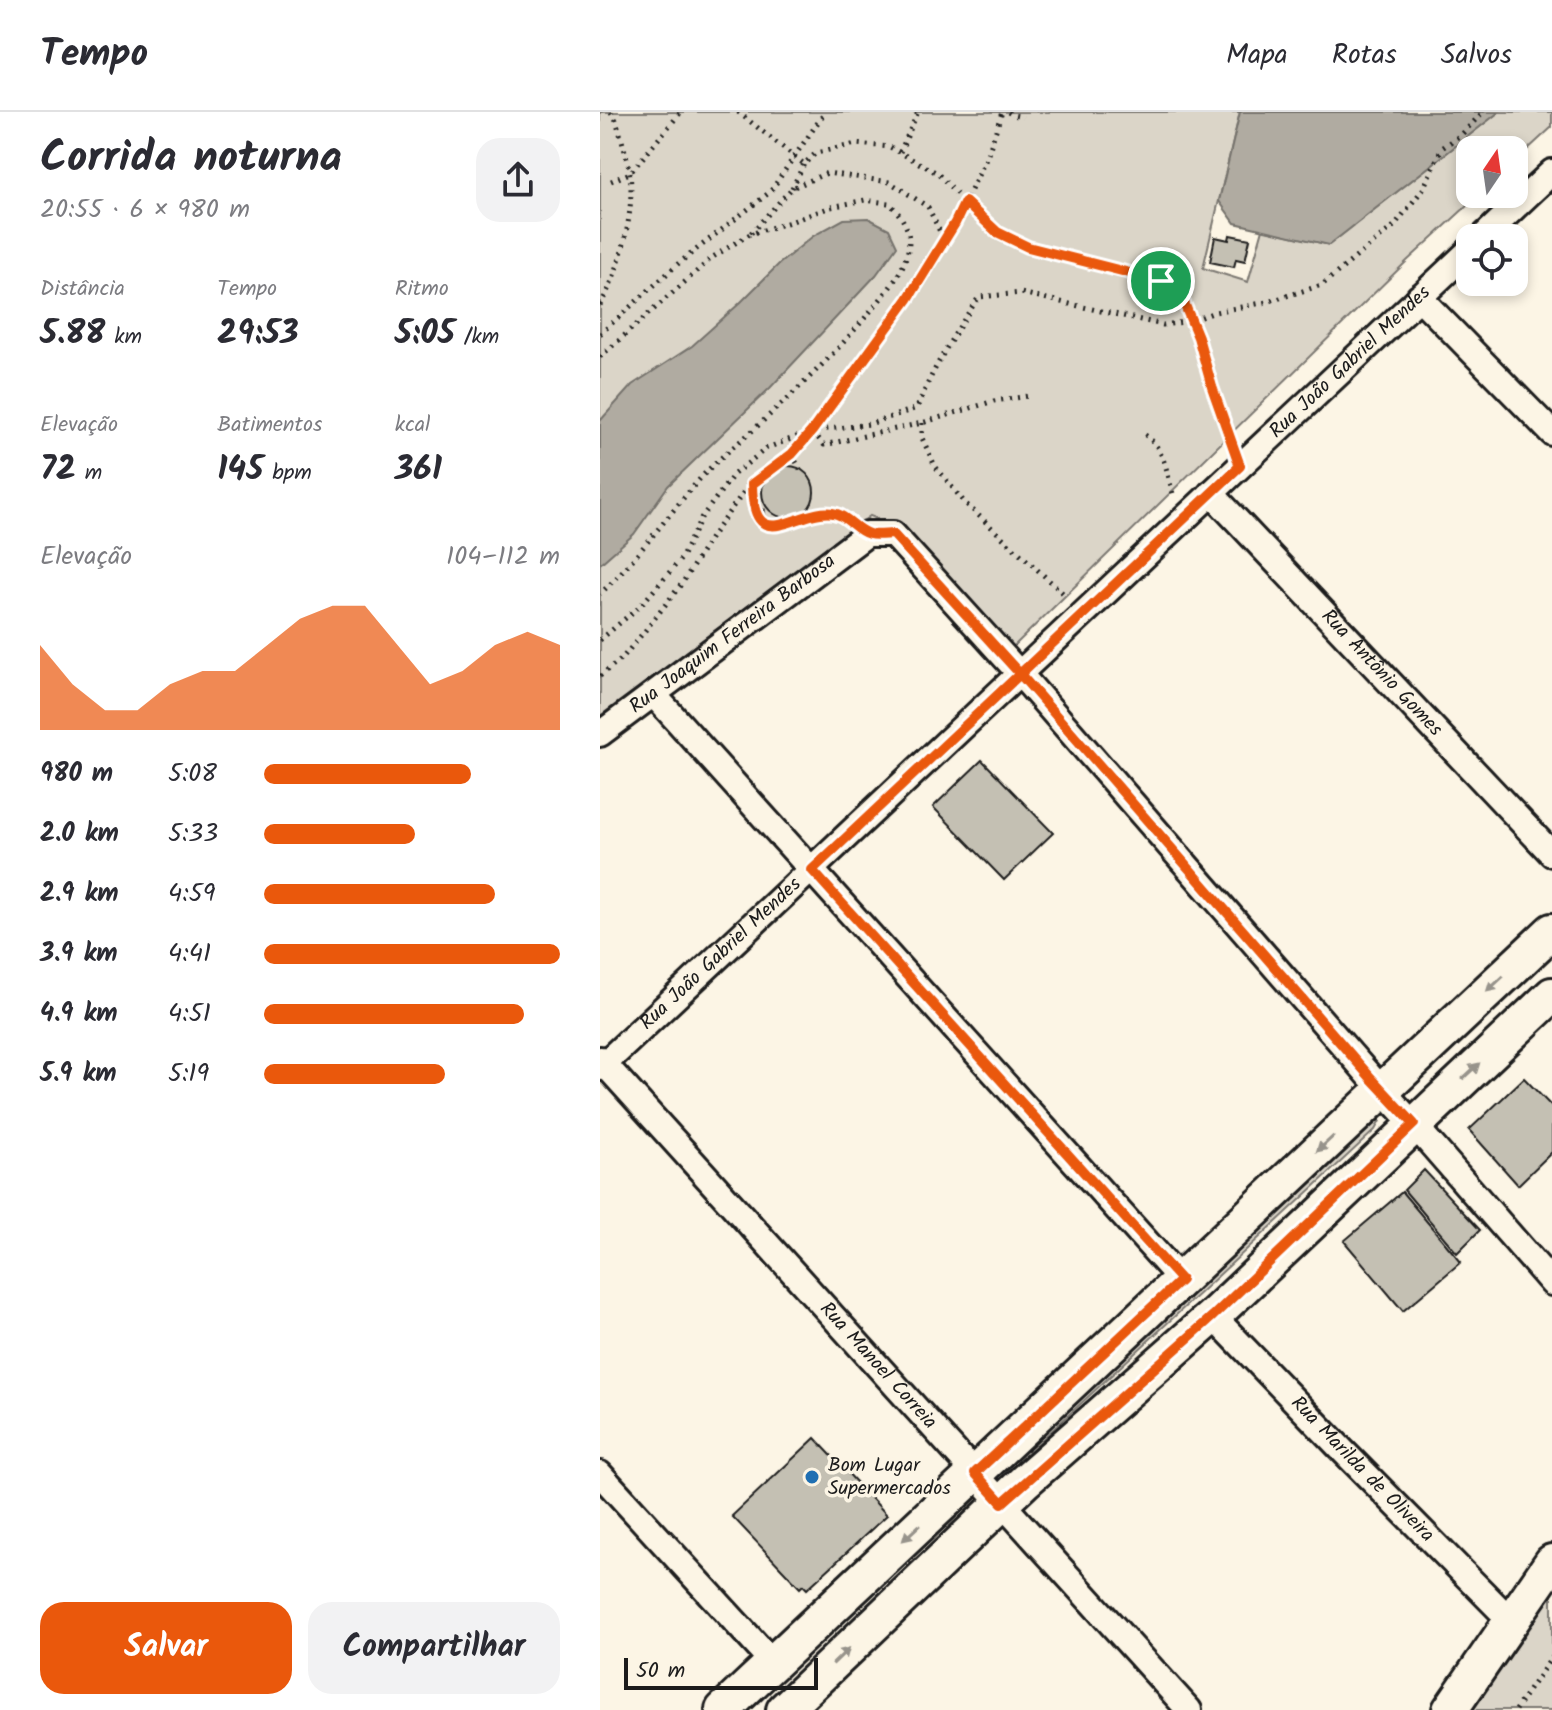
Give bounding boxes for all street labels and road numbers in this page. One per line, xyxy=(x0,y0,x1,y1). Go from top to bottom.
street label: Rua João Gabriel Mendes xyxy=(1262,278,1439,447)
street label: Rua Joaquim Ferreira Barbosa xyxy=(623,546,843,723)
street label: Rua Antônio Gomes xyxy=(1313,602,1450,745)
street label: Rua João Gabriel Mendes xyxy=(633,870,810,1039)
street label: Rua Manoel Correia xyxy=(811,1295,944,1437)
street label: Rua Marilda de Oliveira xyxy=(1282,1389,1442,1550)

